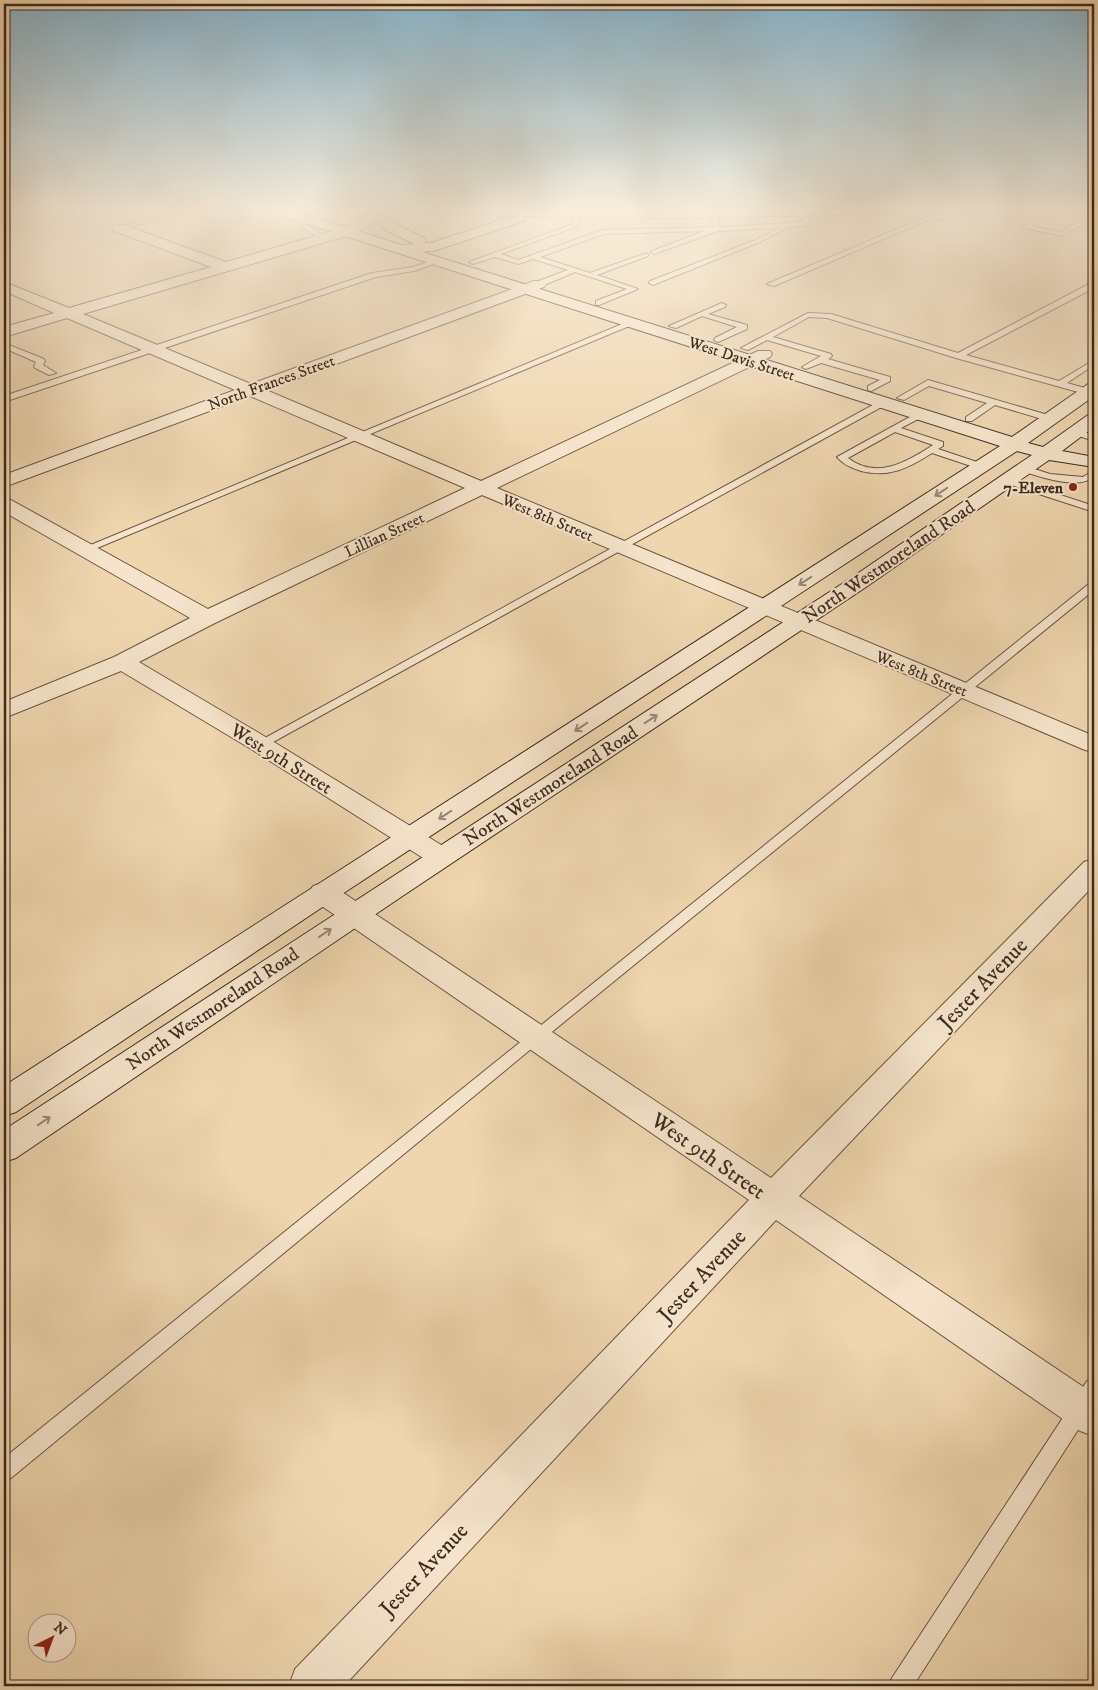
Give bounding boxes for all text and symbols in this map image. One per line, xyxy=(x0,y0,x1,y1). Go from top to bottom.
street label: West Davis Street xyxy=(685,332,798,386)
street label: North Frances Street xyxy=(205,351,338,415)
place label: 7-Eleven xyxy=(1003,478,1064,498)
marker: 7-Eleven xyxy=(1067,481,1079,493)
one-way arrow xyxy=(935,487,949,497)
street label: West 8th Street xyxy=(498,489,596,546)
street label: North Westmoreland Road xyxy=(798,496,980,629)
street label: Lillian Street xyxy=(341,508,428,562)
one-way arrow xyxy=(799,576,813,586)
street label: West 8th Street xyxy=(872,646,970,701)
one-way arrow xyxy=(644,714,658,724)
street label: West 9th Street xyxy=(225,718,336,800)
street label: North Westmoreland Road xyxy=(459,721,643,851)
one-way arrow xyxy=(575,722,589,732)
one-way arrow xyxy=(438,810,452,820)
one-way arrow xyxy=(317,928,331,938)
street label: Jester Avenue xyxy=(931,932,1034,1037)
street label: North Westmoreland Road xyxy=(122,943,304,1076)
street label: West 9th Street xyxy=(645,1106,771,1206)
one-way arrow xyxy=(37,1115,51,1125)
street label: Jester Avenue xyxy=(651,1224,752,1330)
street label: Jester Avenue xyxy=(373,1518,474,1624)
north arrow xyxy=(28,1612,78,1662)
text: N xyxy=(50,1619,71,1640)

